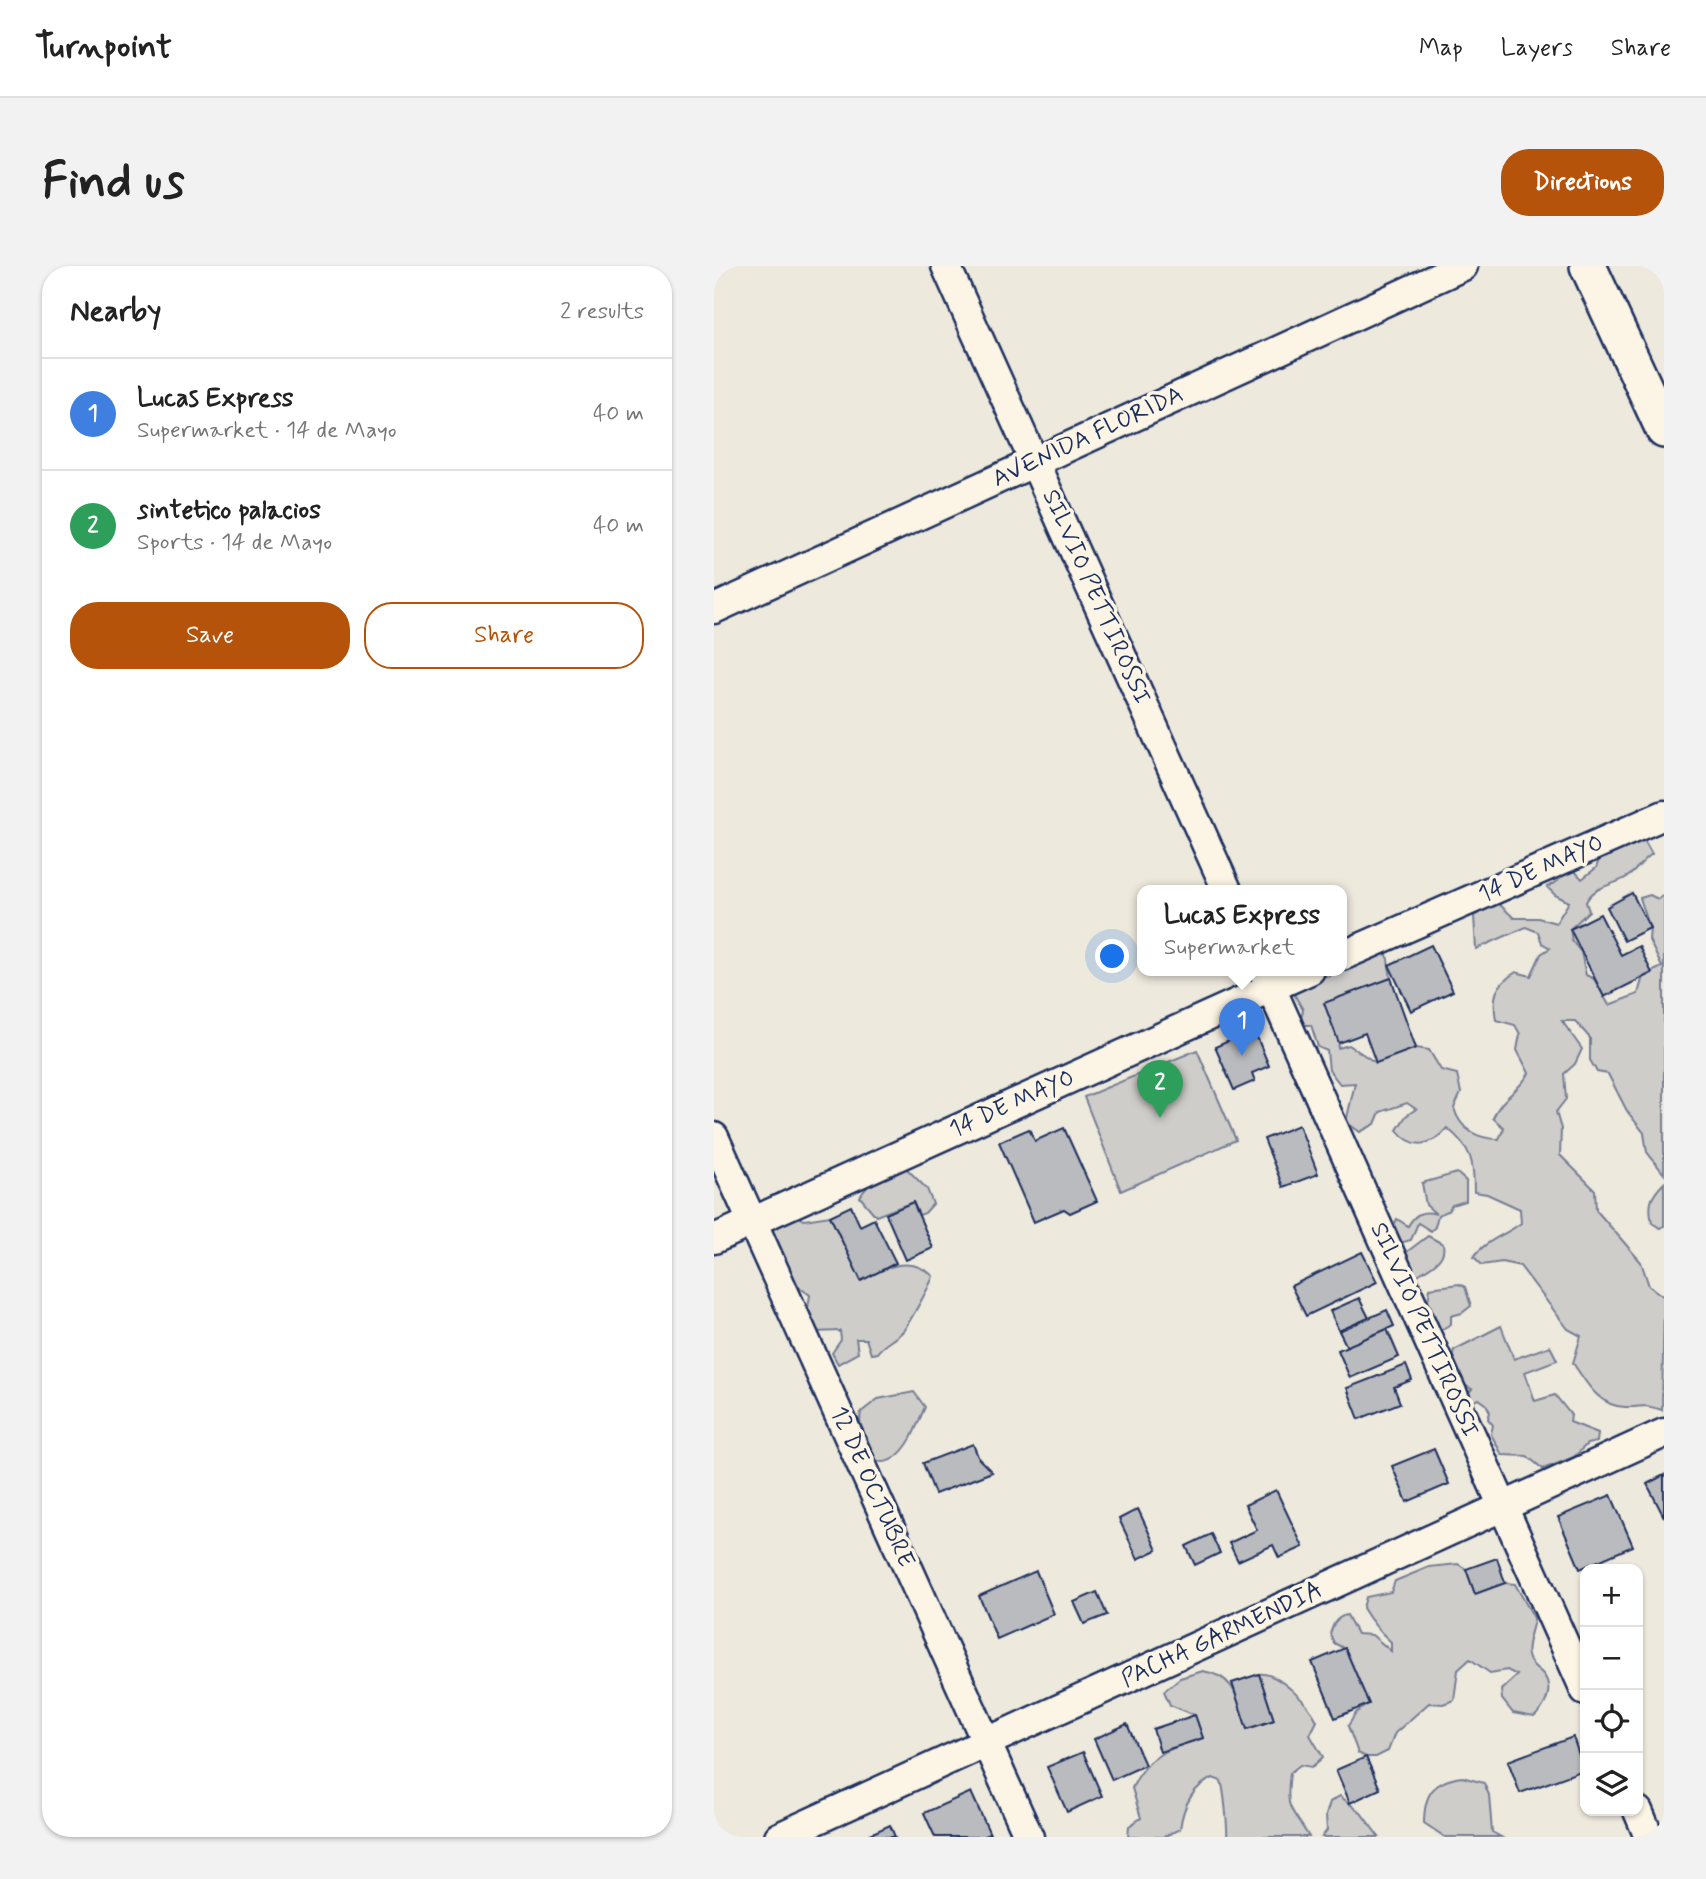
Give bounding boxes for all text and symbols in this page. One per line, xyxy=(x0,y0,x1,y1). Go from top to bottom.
text: Turnpoint xyxy=(35,26,172,70)
text: Map xyxy=(1419,33,1463,64)
text: Layers xyxy=(1501,33,1573,64)
text: Share xyxy=(1611,33,1671,64)
button: Directions xyxy=(1501,149,1664,216)
text: Find us xyxy=(42,150,185,215)
text: Nearby xyxy=(70,292,161,331)
text: 2 results xyxy=(560,297,644,327)
street label: AVENIDA FLORIDA xyxy=(988,379,1188,495)
text: Lucas Express xyxy=(137,382,294,416)
text: 1 xyxy=(88,399,98,429)
text: 40 m xyxy=(593,399,644,429)
text: Supermarket · 14 de Mayo xyxy=(137,416,397,446)
street label: SILVIO PETTIROSSI xyxy=(1035,485,1157,709)
text: sintetico palacios xyxy=(137,494,321,528)
text: 2 xyxy=(87,511,99,541)
text: 40 m xyxy=(593,511,644,541)
text: Sports · 14 de Mayo xyxy=(137,528,332,558)
button: Save xyxy=(70,602,350,669)
button: Share xyxy=(364,602,644,669)
street label: 14 DE MAYO xyxy=(1474,828,1608,910)
popup xyxy=(1137,885,1347,976)
text: Lucas Express xyxy=(1164,899,1320,933)
text: Supermarket xyxy=(1164,933,1295,963)
your location xyxy=(1095,939,1129,973)
pin: 1 xyxy=(1219,998,1265,1056)
pin: 2 xyxy=(1137,1060,1183,1118)
street label: 14 DE MAYO xyxy=(945,1063,1079,1145)
street label: SILVIO PETTIROSSI xyxy=(1363,1218,1485,1442)
street label: 12 DE OCTUBRE xyxy=(823,1402,921,1572)
map controls xyxy=(1580,1564,1643,1816)
button: + xyxy=(1580,1564,1643,1627)
street label: PACHA GARMENDIA xyxy=(1116,1575,1328,1695)
button: − xyxy=(1580,1627,1643,1690)
button: locate xyxy=(1580,1690,1643,1753)
button: layers xyxy=(1580,1753,1643,1816)

